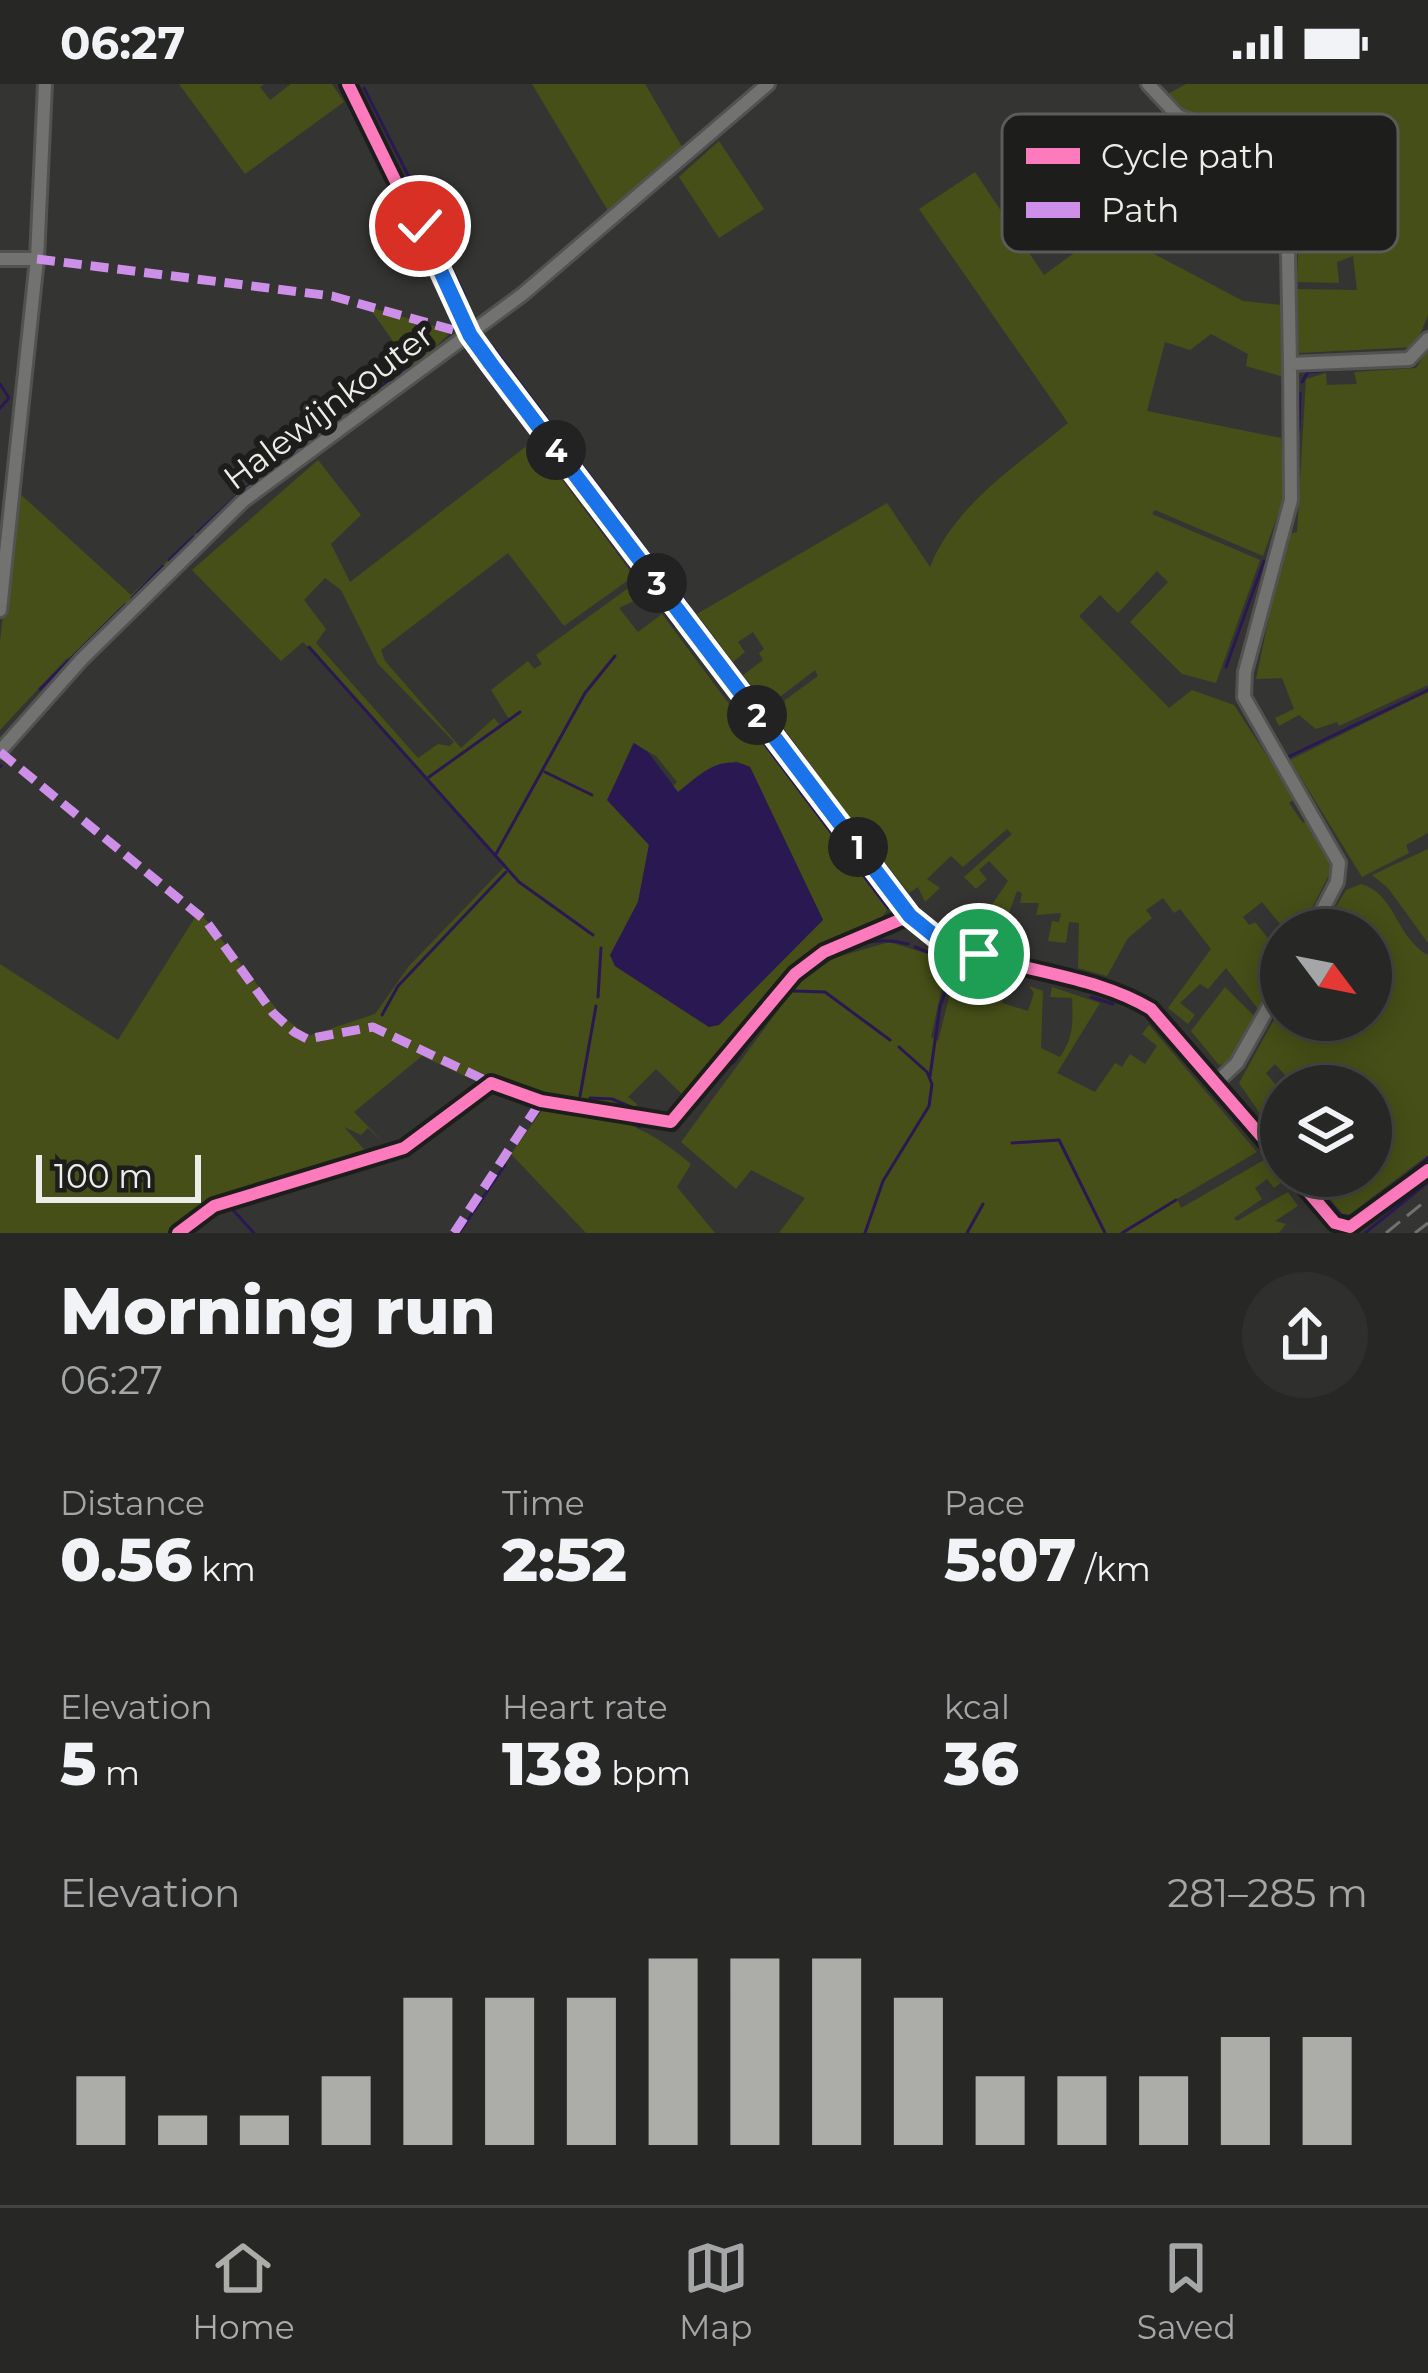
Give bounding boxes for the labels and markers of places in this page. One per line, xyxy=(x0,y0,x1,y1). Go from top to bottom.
pin xyxy=(369,175,471,277)
pin: 4 xyxy=(526,420,586,480)
pin: 3 xyxy=(627,553,687,613)
pin: 2 xyxy=(727,685,787,745)
pin: 1 xyxy=(828,817,888,877)
pin xyxy=(928,903,1030,1005)

